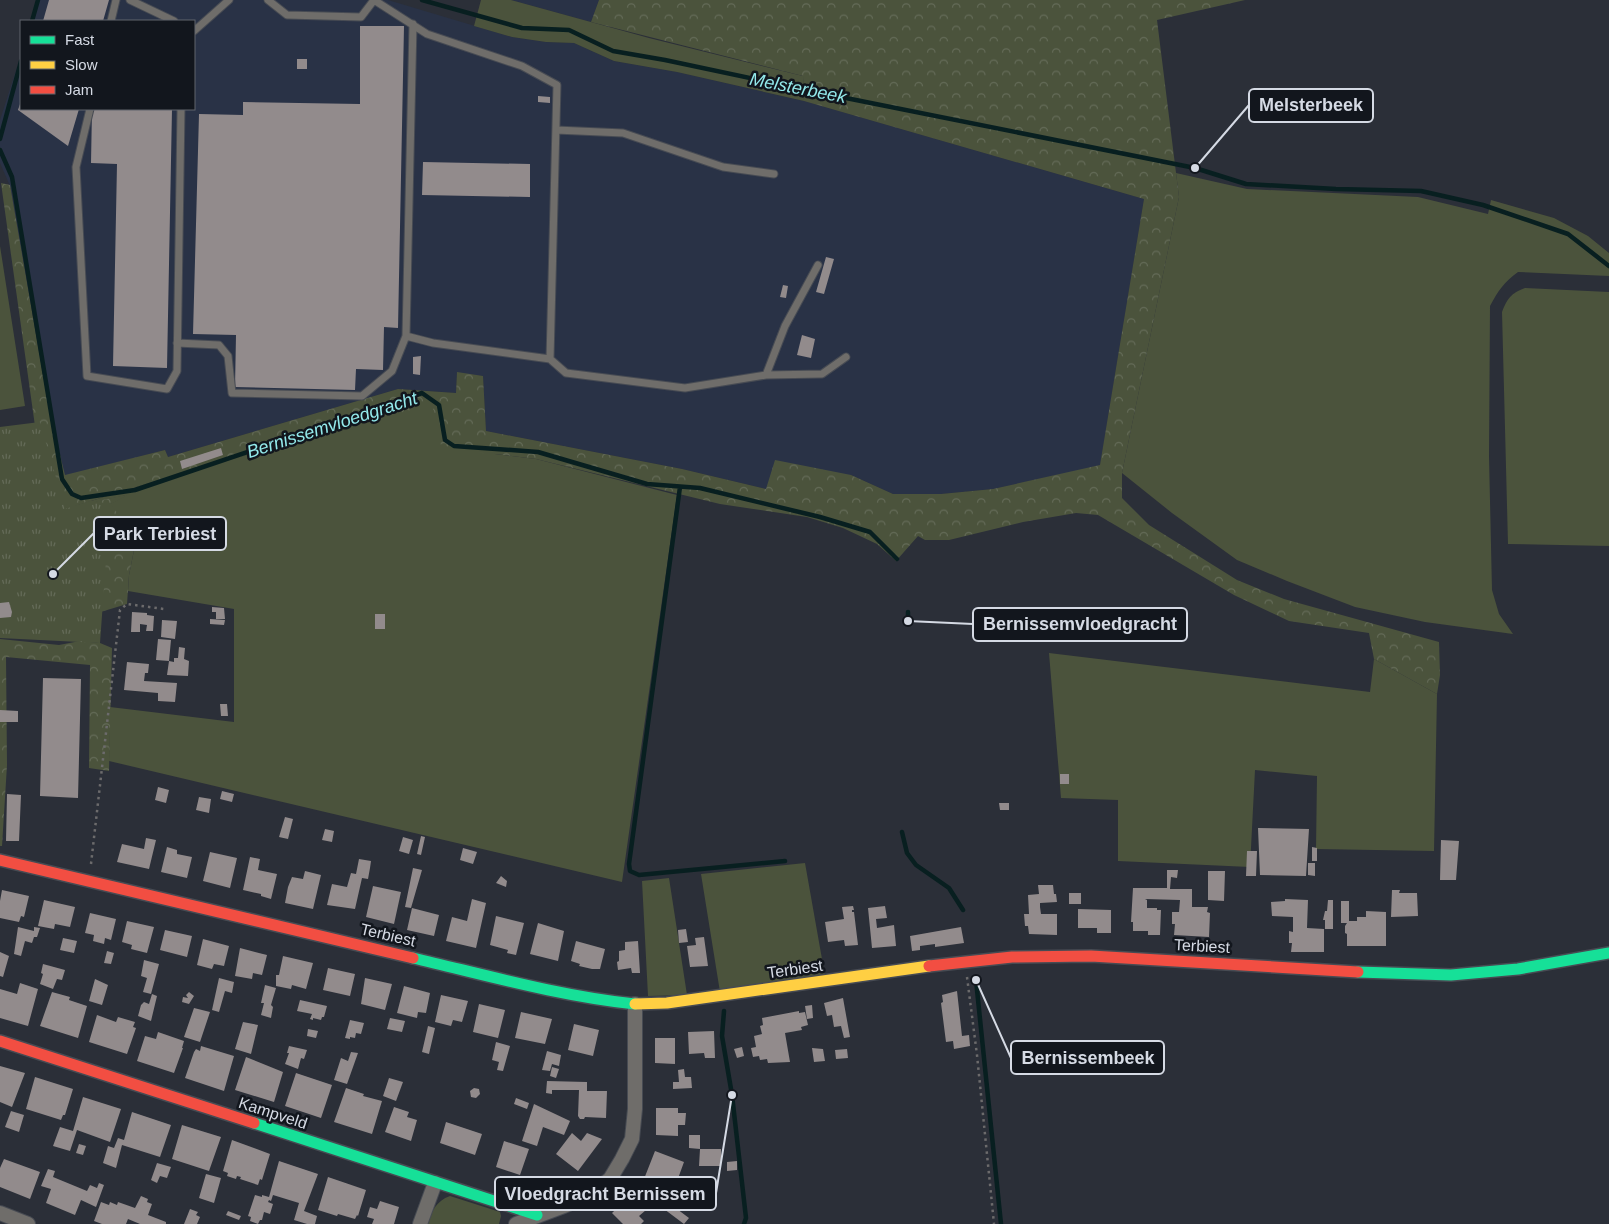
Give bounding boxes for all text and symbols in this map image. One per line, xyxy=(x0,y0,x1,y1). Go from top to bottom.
legend xyxy=(20,20,195,110)
text: Fast xyxy=(65,31,95,48)
text: Slow xyxy=(65,56,98,73)
water label: Melsterbeek xyxy=(748,69,849,107)
text: Jam xyxy=(65,81,93,98)
callout: Melsterbeek xyxy=(1249,89,1373,122)
text: Melsterbeek xyxy=(1259,95,1364,115)
water label: Bernissemvloedgracht xyxy=(244,388,421,462)
callout: Park Terbiest xyxy=(94,517,226,550)
text: Park Terbiest xyxy=(104,524,216,544)
callout: Bernissemvloedgracht xyxy=(973,608,1187,641)
text: Bernissemvloedgracht xyxy=(983,614,1177,634)
street label: Terbiest xyxy=(359,920,418,950)
street label: Terbiest xyxy=(1174,936,1231,956)
street label: Terbiest xyxy=(766,957,824,981)
callout: Bernissembeek xyxy=(1011,1041,1164,1074)
text: Bernissembeek xyxy=(1021,1048,1156,1068)
street label: Kampveld xyxy=(237,1094,309,1132)
callout: Vloedgracht Bernissem xyxy=(495,1177,716,1210)
text: Vloedgracht Bernissem xyxy=(504,1184,706,1204)

